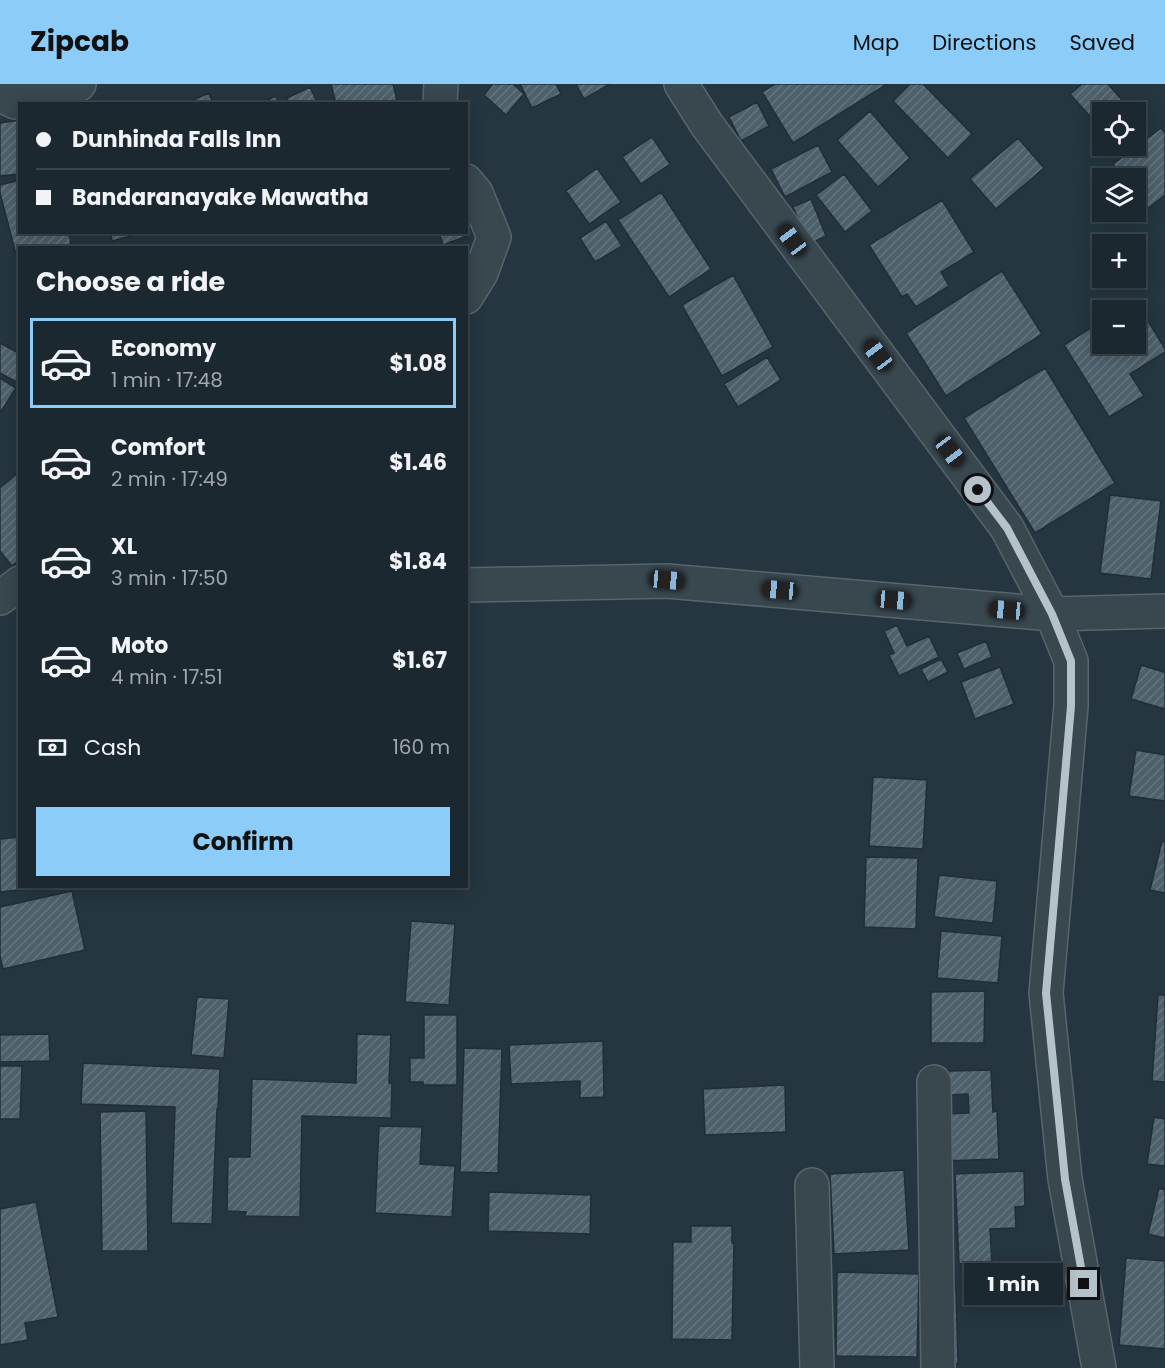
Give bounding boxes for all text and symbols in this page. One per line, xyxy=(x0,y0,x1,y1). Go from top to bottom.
text: Zipcab xyxy=(30,22,129,61)
text: Map xyxy=(853,28,899,57)
text: Directions xyxy=(932,28,1036,57)
text: Saved xyxy=(1069,28,1135,57)
map controls xyxy=(1092,102,1146,354)
button: locate xyxy=(1092,102,1146,156)
text: Dunhinda Falls Inn xyxy=(72,124,281,155)
button: layers xyxy=(1092,168,1146,222)
text: Bandaranayake Mawatha xyxy=(72,182,369,213)
car xyxy=(774,220,810,260)
button: + xyxy=(1092,234,1146,288)
text: Choose a ride xyxy=(36,263,225,300)
button: − xyxy=(1092,300,1146,354)
text: Economy xyxy=(111,333,216,364)
car xyxy=(860,335,896,375)
icon: car xyxy=(39,336,93,390)
text: $1.08 xyxy=(389,348,447,379)
text: 1 min · 17:48 xyxy=(111,366,223,394)
car xyxy=(932,431,968,471)
text: Comfort xyxy=(111,432,205,463)
icon: car xyxy=(39,435,93,489)
text: $1.46 xyxy=(389,447,447,478)
text: 2 min · 17:49 xyxy=(111,465,228,493)
route start xyxy=(964,476,991,503)
text: XL xyxy=(111,531,137,562)
icon: car xyxy=(39,534,93,588)
text: $1.84 xyxy=(389,546,447,577)
text: 3 min · 17:50 xyxy=(111,564,228,592)
car xyxy=(648,569,686,591)
car xyxy=(761,579,799,601)
car xyxy=(875,589,913,611)
car xyxy=(988,599,1026,621)
text: Moto xyxy=(111,630,168,661)
icon: car xyxy=(39,633,93,687)
text: $1.67 xyxy=(392,645,447,676)
text: 4 min · 17:51 xyxy=(111,663,223,691)
icon: cash xyxy=(36,731,69,764)
text: Cash xyxy=(84,732,141,763)
text: 160 m xyxy=(392,733,450,761)
button: Confirm xyxy=(36,807,450,876)
callout: 1 min xyxy=(964,1263,1063,1305)
text: 1 min xyxy=(987,1270,1040,1298)
route end xyxy=(1070,1270,1097,1297)

